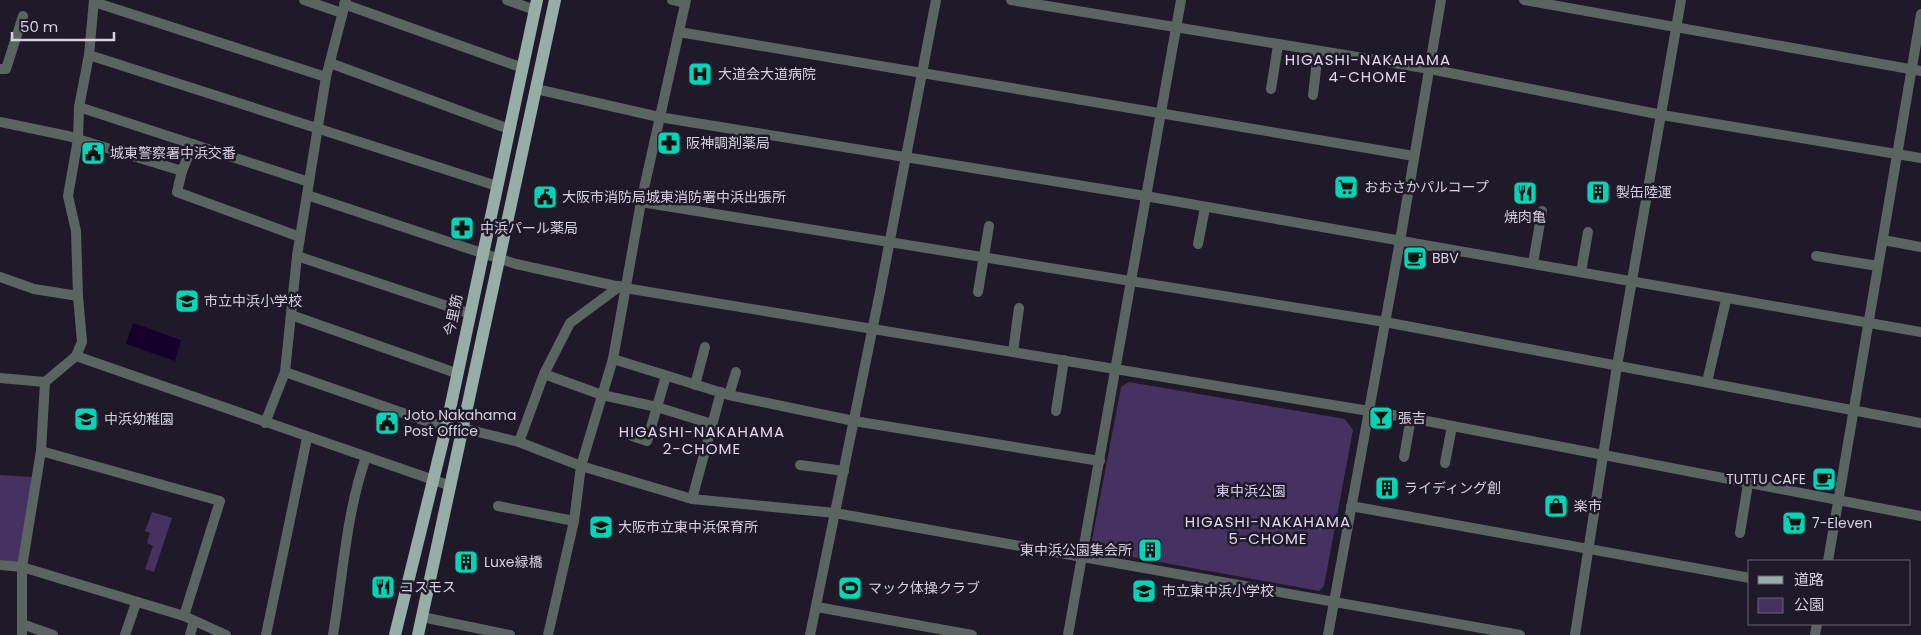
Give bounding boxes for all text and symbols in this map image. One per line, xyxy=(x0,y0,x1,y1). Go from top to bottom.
scale bar xyxy=(12,10,115,42)
text: 50 m xyxy=(20,16,58,37)
district label: HIGASHI-NAKAHAMA 4-CHOME xyxy=(1285,49,1451,87)
hospital icon: 大道会大道病院 xyxy=(687,61,713,87)
place label: 大道会大道病院 xyxy=(718,64,816,84)
pharmacy icon: 阪神調剤薬局 xyxy=(656,130,682,156)
place label: 阪神調剤薬局 xyxy=(686,133,770,153)
public building icon: 城東警察署中浜交番 xyxy=(80,140,106,166)
place label: 城東警察署中浜交番 xyxy=(110,143,236,163)
supermarket icon: おおさかパルコープ xyxy=(1333,174,1359,200)
place label: おおさかパルコープ xyxy=(1364,177,1489,197)
building icon: 製缶陸運 xyxy=(1585,179,1611,205)
restaurant icon: 焼肉亀 xyxy=(1512,180,1538,206)
place label: 製缶陸運 xyxy=(1616,182,1672,202)
public building icon: 大阪市消防局城東消防署中浜出張所 xyxy=(532,184,558,210)
place label: 大阪市消防局城東消防署中浜出張所 xyxy=(562,187,786,207)
place label: 焼肉亀 xyxy=(1504,207,1546,227)
pharmacy icon: 中浜パール薬局 xyxy=(449,215,475,241)
place label: 中浜パール薬局 xyxy=(480,218,578,238)
cafe icon: BBV xyxy=(1402,245,1428,271)
place label: BBV xyxy=(1432,248,1459,268)
school or university icon: 市立中浜小学校 xyxy=(174,288,200,314)
place label: 市立中浜小学校 xyxy=(204,291,302,311)
street label: 今里筋 xyxy=(439,292,467,338)
place label: Joto Nakahama Post Office xyxy=(404,405,516,441)
bar icon: 張吉 xyxy=(1368,405,1394,431)
school or university icon: 中浜幼稚園 xyxy=(73,406,99,432)
place label: 張吉 xyxy=(1398,408,1426,428)
place label: 中浜幼稚園 xyxy=(104,409,174,429)
public building icon: Joto Nakahama Post Office xyxy=(374,410,400,436)
district label: HIGASHI-NAKAHAMA 2-CHOME xyxy=(619,421,785,459)
cafe icon: TUTTU CAFE xyxy=(1811,466,1837,492)
place label: TUTTU CAFE xyxy=(1726,469,1806,489)
building icon: ライディング創 xyxy=(1374,475,1400,501)
place label: ライディング創 xyxy=(1404,478,1501,498)
park label: 東中浜公園 xyxy=(1216,481,1286,501)
shop icon: 楽市 xyxy=(1543,493,1569,519)
place label: 楽市 xyxy=(1574,496,1602,516)
supermarket icon: 7-Eleven xyxy=(1781,510,1807,536)
district label: HIGASHI-NAKAHAMA 5-CHOME xyxy=(1185,511,1351,549)
place label: 7-Eleven xyxy=(1812,513,1872,533)
school or university icon: 大阪市立東中浜保育所 xyxy=(588,514,614,540)
place label: 大阪市立東中浜保育所 xyxy=(618,517,758,537)
building icon: 東中浜公園集会所 xyxy=(1137,537,1163,563)
place label: 東中浜公園集会所 xyxy=(1020,540,1132,560)
building icon: Luxe緑橋 xyxy=(453,549,479,575)
place label: Luxe緑橋 xyxy=(484,552,542,572)
legend xyxy=(1748,560,1911,625)
text: 道路 xyxy=(1794,569,1824,590)
restaurant icon: コスモス xyxy=(370,574,396,600)
sports icon: マック体操クラブ xyxy=(837,575,863,601)
place label: コスモス xyxy=(400,577,456,597)
place label: マック体操クラブ xyxy=(868,578,980,598)
school or university icon: 市立東中浜小学校 xyxy=(1131,578,1157,604)
place label: 市立東中浜小学校 xyxy=(1162,581,1274,601)
text: 公園 xyxy=(1794,594,1824,615)

